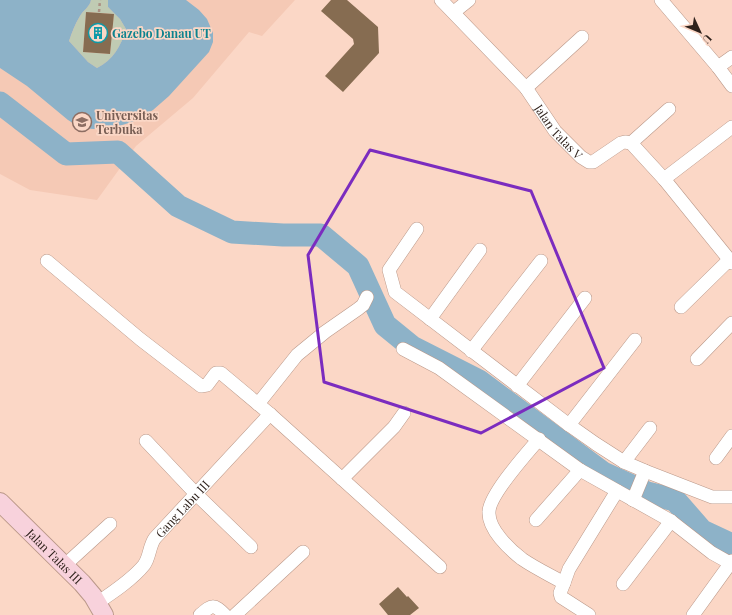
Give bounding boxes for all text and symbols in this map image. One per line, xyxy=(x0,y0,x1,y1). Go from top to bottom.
north arrow xyxy=(680,12,720,52)
building icon: Gazebo Danau UT xyxy=(87,22,109,44)
place label: Gazebo Danau UT xyxy=(112,25,211,41)
text: U xyxy=(699,31,716,48)
street label: Jalan Talas V xyxy=(531,100,587,163)
place label: Universitas Terbuka xyxy=(96,107,158,137)
school or university icon: Universitas Terbuka xyxy=(71,111,93,133)
street label: Gang Labu III xyxy=(152,477,213,541)
street label: Jalan Talas III xyxy=(23,524,86,587)

